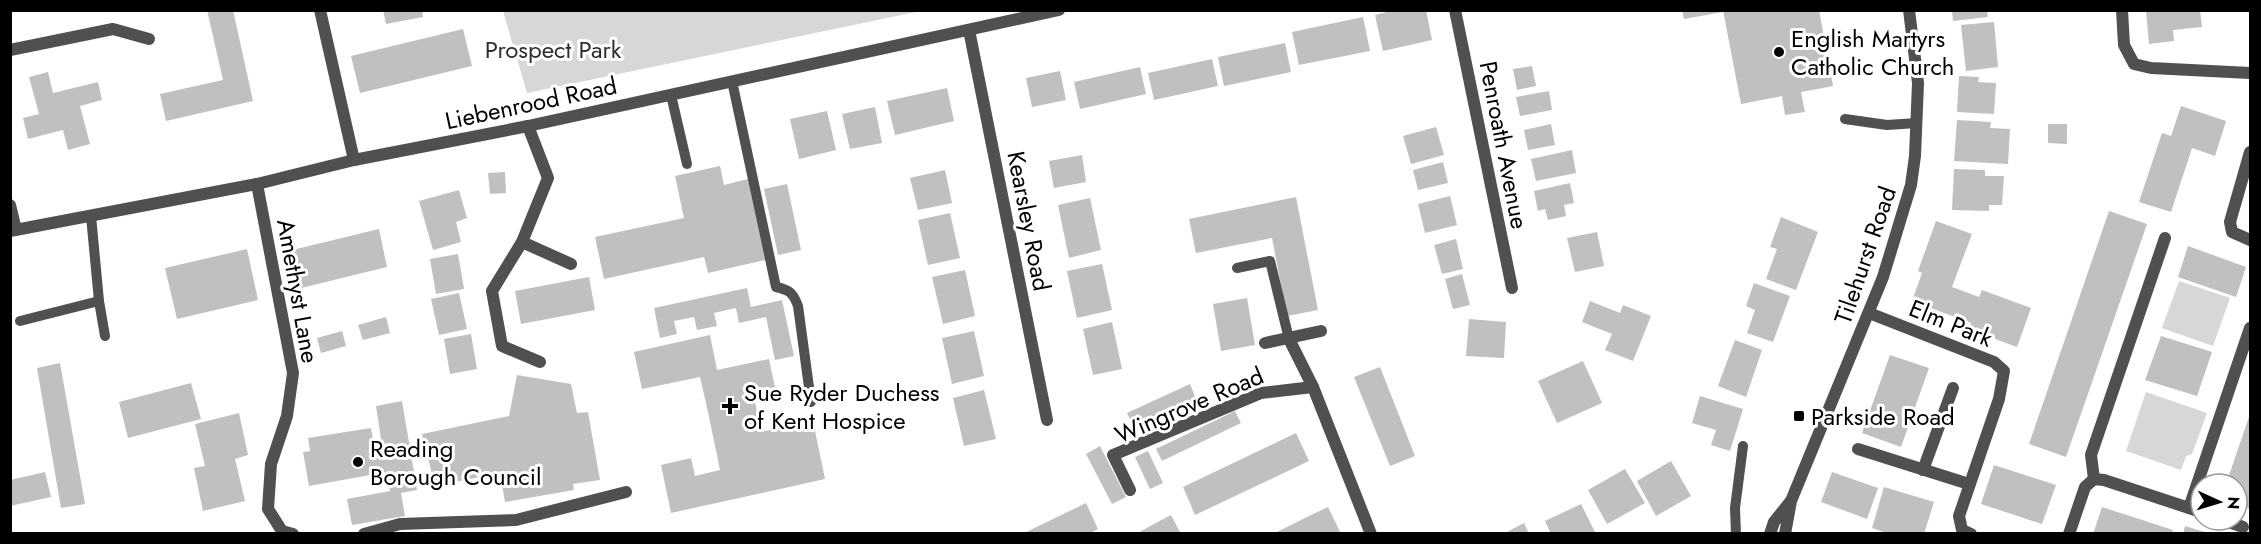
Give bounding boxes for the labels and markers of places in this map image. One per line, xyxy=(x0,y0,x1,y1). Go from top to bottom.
place label: English Martyrs Catholic Church xyxy=(1791,21,1954,84)
marker: English Martyrs Catholic Church xyxy=(1772,45,1786,59)
place label: Sue Ryder Duchess of Kent Hospice xyxy=(744,375,939,438)
marker: Sue Ryder Duchess of Kent Hospice xyxy=(721,397,739,415)
place label: Parkside Road xyxy=(1811,399,1955,434)
marker: Parkside Road xyxy=(1792,409,1806,423)
place label: Reading Borough Council xyxy=(370,431,542,494)
marker: Reading Borough Council xyxy=(351,455,365,469)

